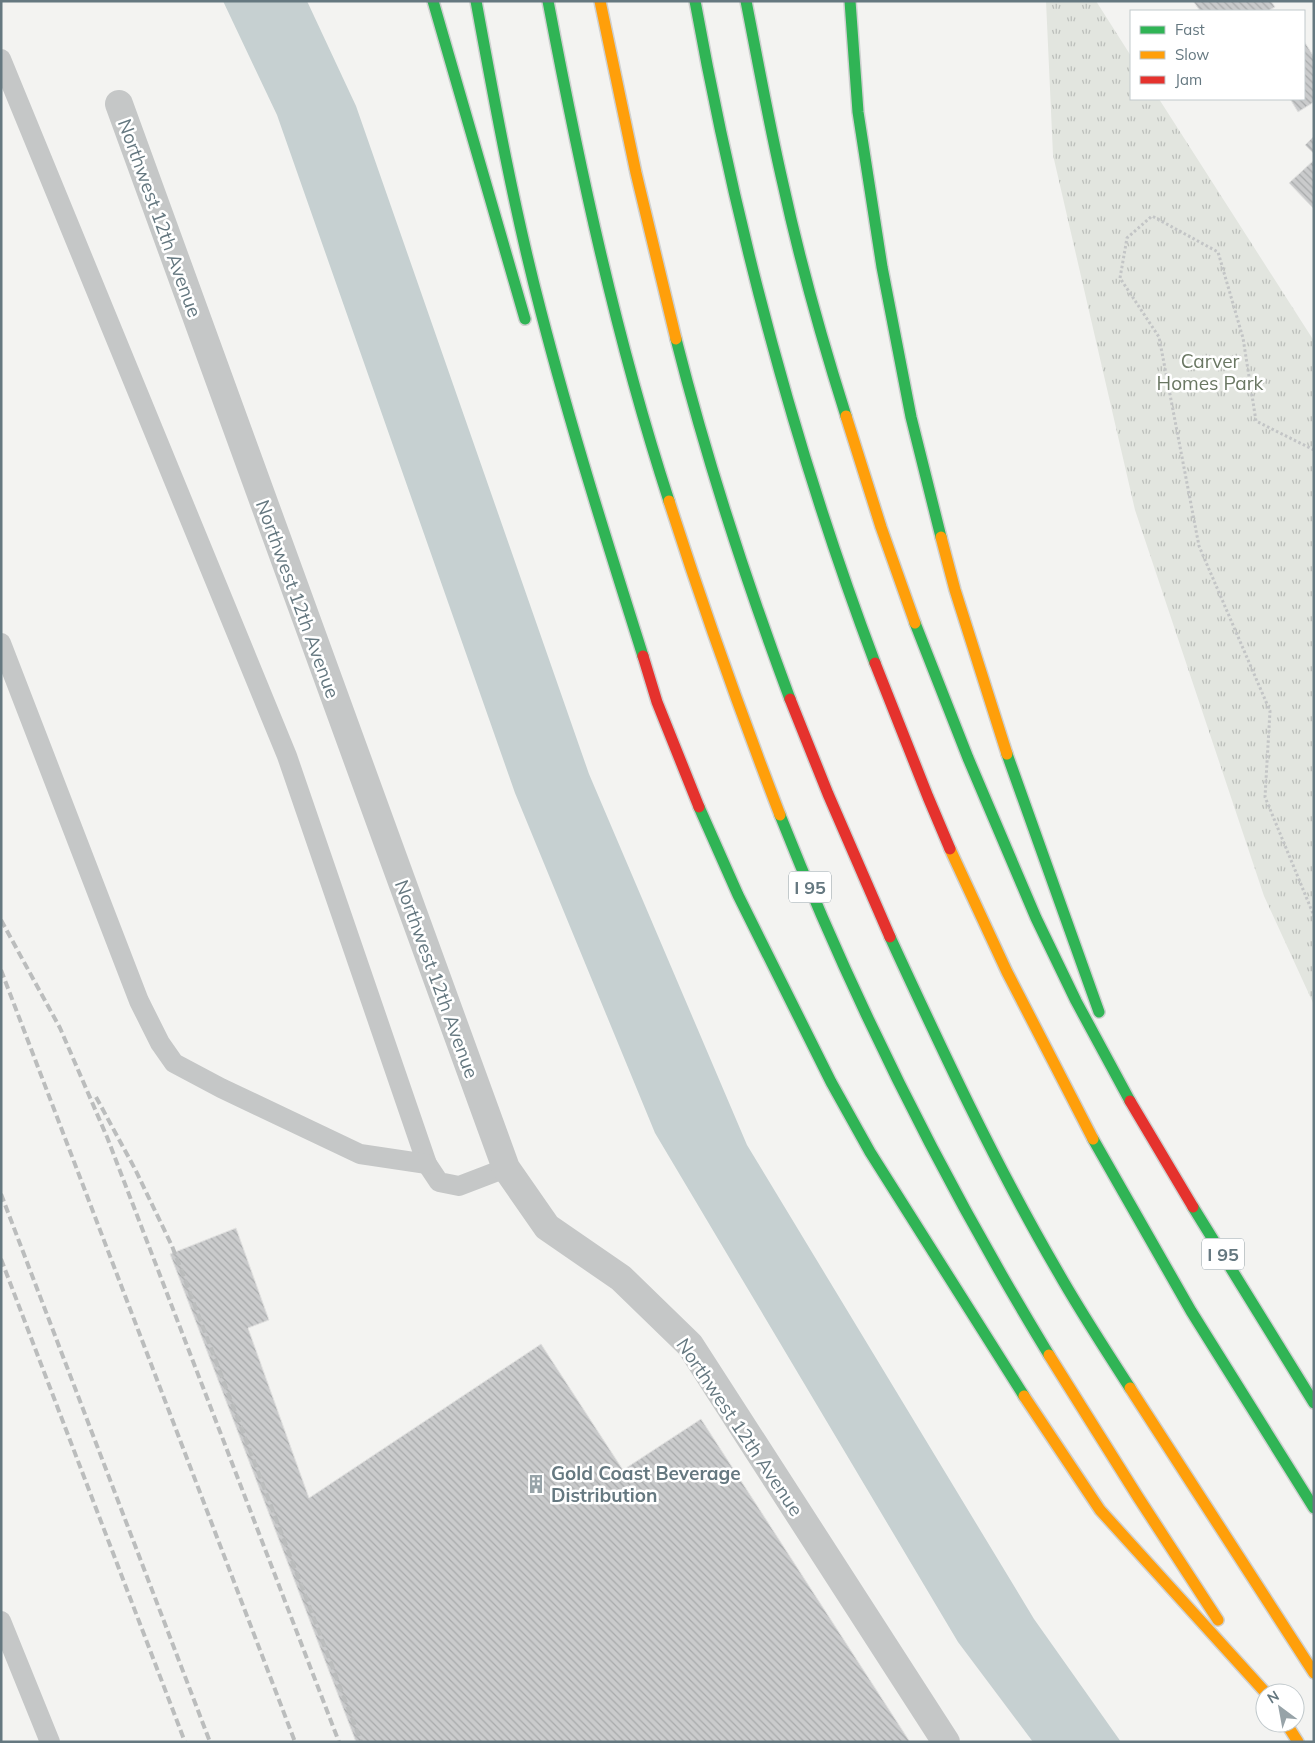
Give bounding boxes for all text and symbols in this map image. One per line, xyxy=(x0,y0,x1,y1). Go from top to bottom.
legend xyxy=(1130,10,1305,100)
text: Fast xyxy=(1175,20,1205,39)
text: Slow xyxy=(1175,45,1209,64)
text: Jam xyxy=(1175,70,1202,89)
street label: Northwest 12th Avenue xyxy=(113,115,207,321)
park label: Carver Homes Park xyxy=(1157,349,1264,395)
street label: Northwest 12th Avenue xyxy=(251,496,345,702)
road number: I 95 xyxy=(789,872,831,902)
street label: Northwest 12th Avenue xyxy=(390,876,484,1082)
road number: I 95 xyxy=(1202,1238,1244,1270)
street label: Northwest 12th Avenue xyxy=(671,1333,809,1521)
place label: Gold Coast Beverage Distribution xyxy=(551,1461,741,1507)
building icon: Gold Coast Beverage Distribution xyxy=(525,1473,547,1495)
north arrow xyxy=(1255,1683,1305,1733)
text: N xyxy=(1264,1687,1282,1707)

